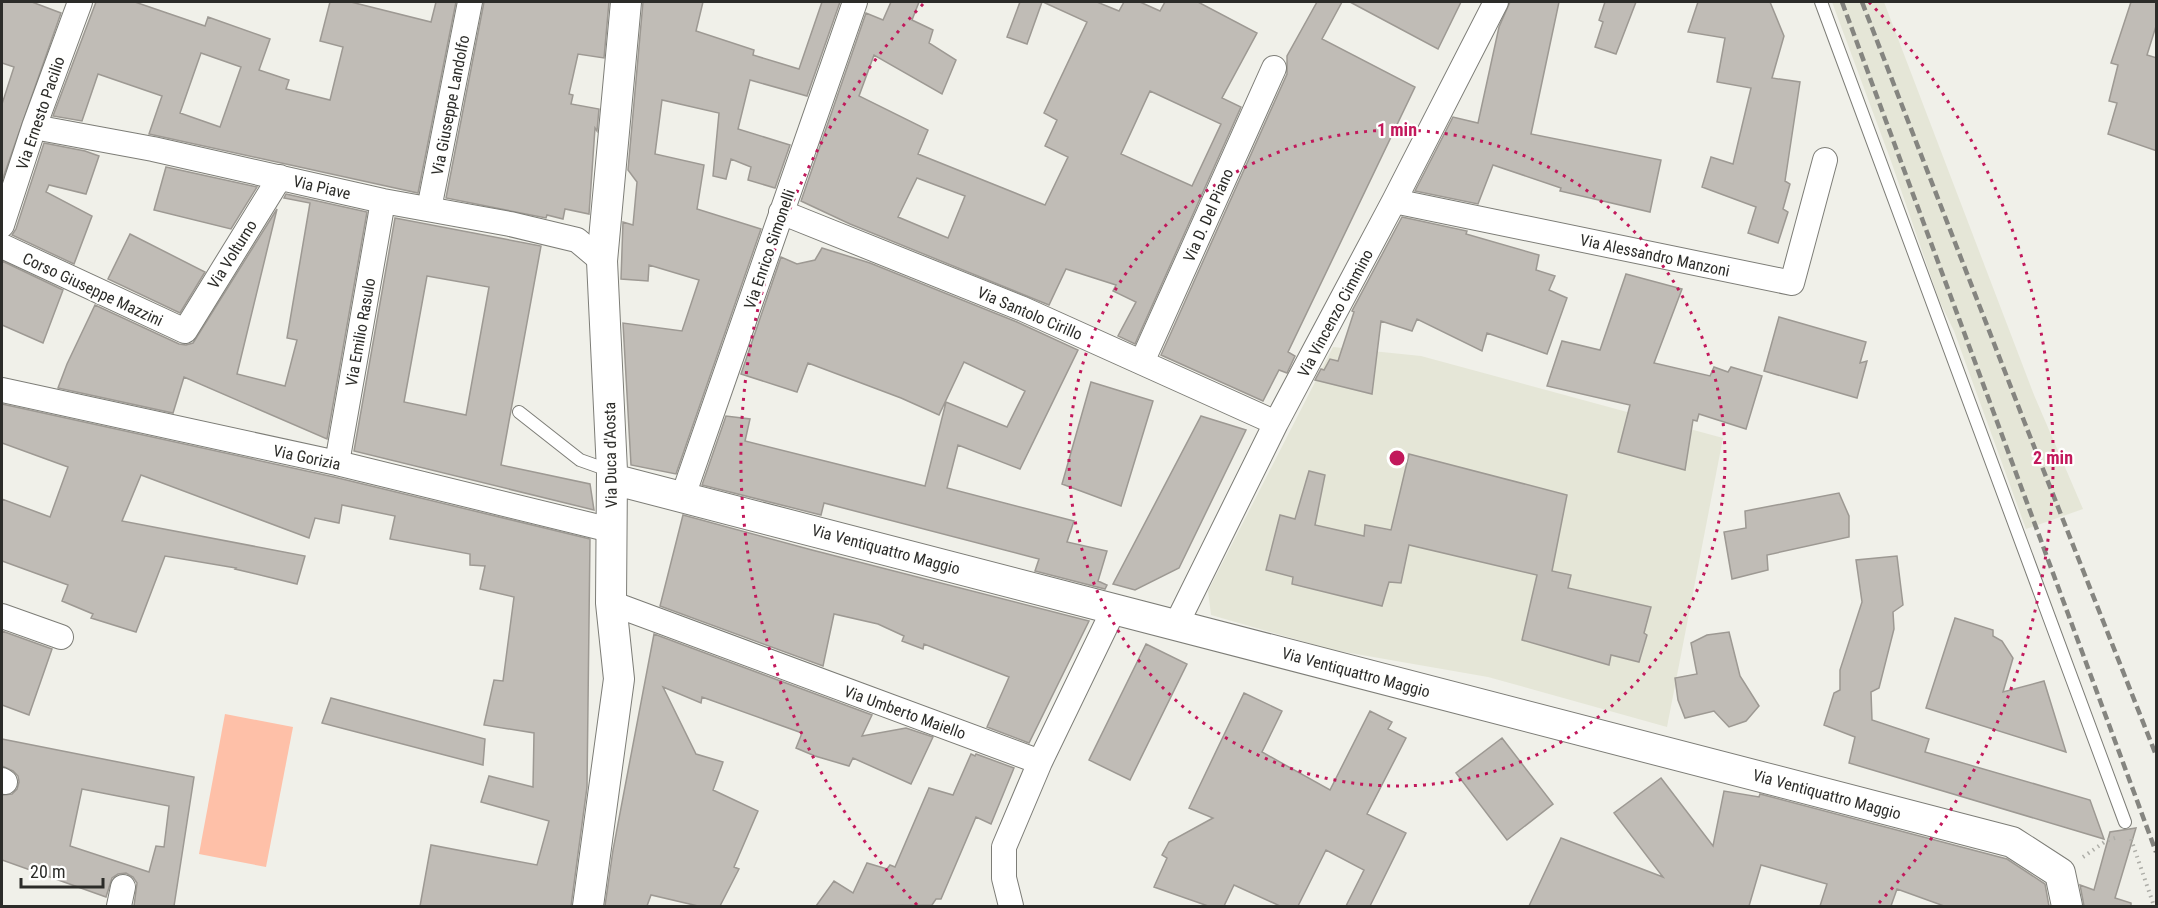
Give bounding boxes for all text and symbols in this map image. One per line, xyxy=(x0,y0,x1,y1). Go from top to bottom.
street label: Via Giuseppe Landolfo xyxy=(428,33,473,177)
street label: Via Ernesto Pacilio xyxy=(12,54,69,172)
text: 1 min xyxy=(1377,119,1417,140)
street label: Via D. Del Piano xyxy=(1179,166,1238,265)
street label: Via Piave xyxy=(291,172,352,203)
street label: Via Enrico Simonelli xyxy=(740,187,799,312)
street label: Via Volturno xyxy=(204,216,261,292)
street label: Via Alessandro Manzoni xyxy=(1578,230,1732,281)
street label: Via Vincenzo Cimmino xyxy=(1294,246,1377,380)
street label: Corso Giuseppe Mazzini xyxy=(20,249,166,330)
street label: Via Emilio Rasulo xyxy=(342,276,379,388)
street label: Via Santolo Cirillo xyxy=(974,283,1085,344)
street label: Via Duca d'Aosta xyxy=(600,402,621,508)
street label: Via Gorizia xyxy=(271,441,342,474)
text: 2 min xyxy=(2033,447,2073,468)
centre of rings xyxy=(1387,448,1407,468)
street label: Via Ventiquattro Maggio xyxy=(810,521,962,578)
street label: Via Ventiquattro Maggio xyxy=(1280,644,1432,701)
street label: Via Umberto Maiello xyxy=(841,682,968,743)
street label: Via Ventiquattro Maggio xyxy=(1751,766,1903,823)
scale bar xyxy=(21,851,104,889)
text: 20 m xyxy=(30,861,65,882)

